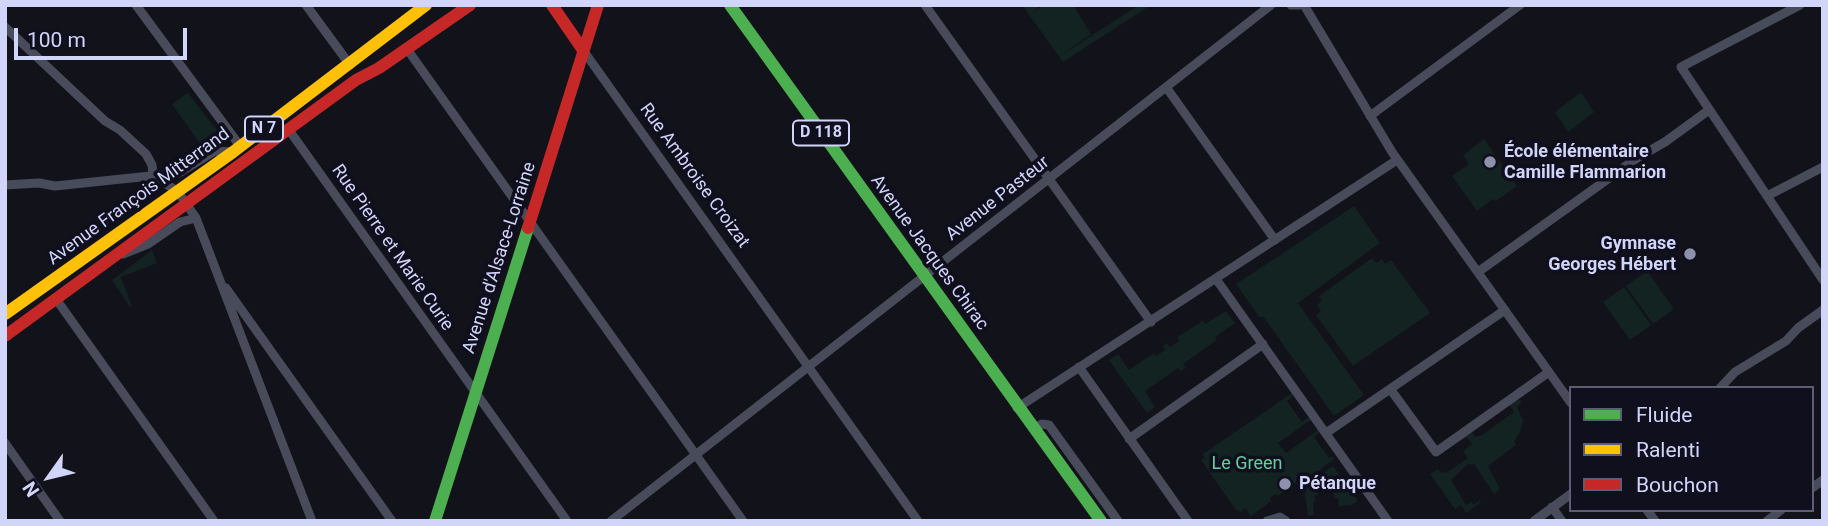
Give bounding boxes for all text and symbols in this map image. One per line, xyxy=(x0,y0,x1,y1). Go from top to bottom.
scale bar xyxy=(18,14,191,58)
text: 100 m xyxy=(27,28,86,52)
street label: Rue Ambroise Croizat xyxy=(634,100,754,252)
road number: N 7 xyxy=(245,116,283,141)
road number: D 118 xyxy=(793,120,849,146)
street label: Avenue François Mitterrand xyxy=(44,124,234,270)
place label: École élémentaire Camille Flammarion xyxy=(1504,141,1666,184)
street label: Avenue Pasteur xyxy=(942,152,1054,246)
marker: École élémentaire Camille Flammarion xyxy=(1482,154,1498,170)
street label: Avenue d'Alsace-Lorraine xyxy=(459,159,541,357)
street label: Rue Pierre et Marie Curie xyxy=(326,161,458,335)
street label: Avenue Jacques Chirac xyxy=(865,171,993,335)
place label: Gymnase Georges Hébert xyxy=(1548,233,1676,276)
marker: Gymnase Georges Hébert xyxy=(1682,246,1698,262)
legend xyxy=(1569,386,1814,512)
text: Fluide xyxy=(1636,403,1692,427)
text: Ralenti xyxy=(1636,438,1700,462)
north arrow xyxy=(14,442,84,512)
park label: Le Green xyxy=(1212,453,1282,475)
place label: Pétanque xyxy=(1299,473,1376,495)
text: Bouchon xyxy=(1636,473,1719,497)
marker: Pétanque xyxy=(1277,476,1293,492)
text: N xyxy=(18,477,44,501)

